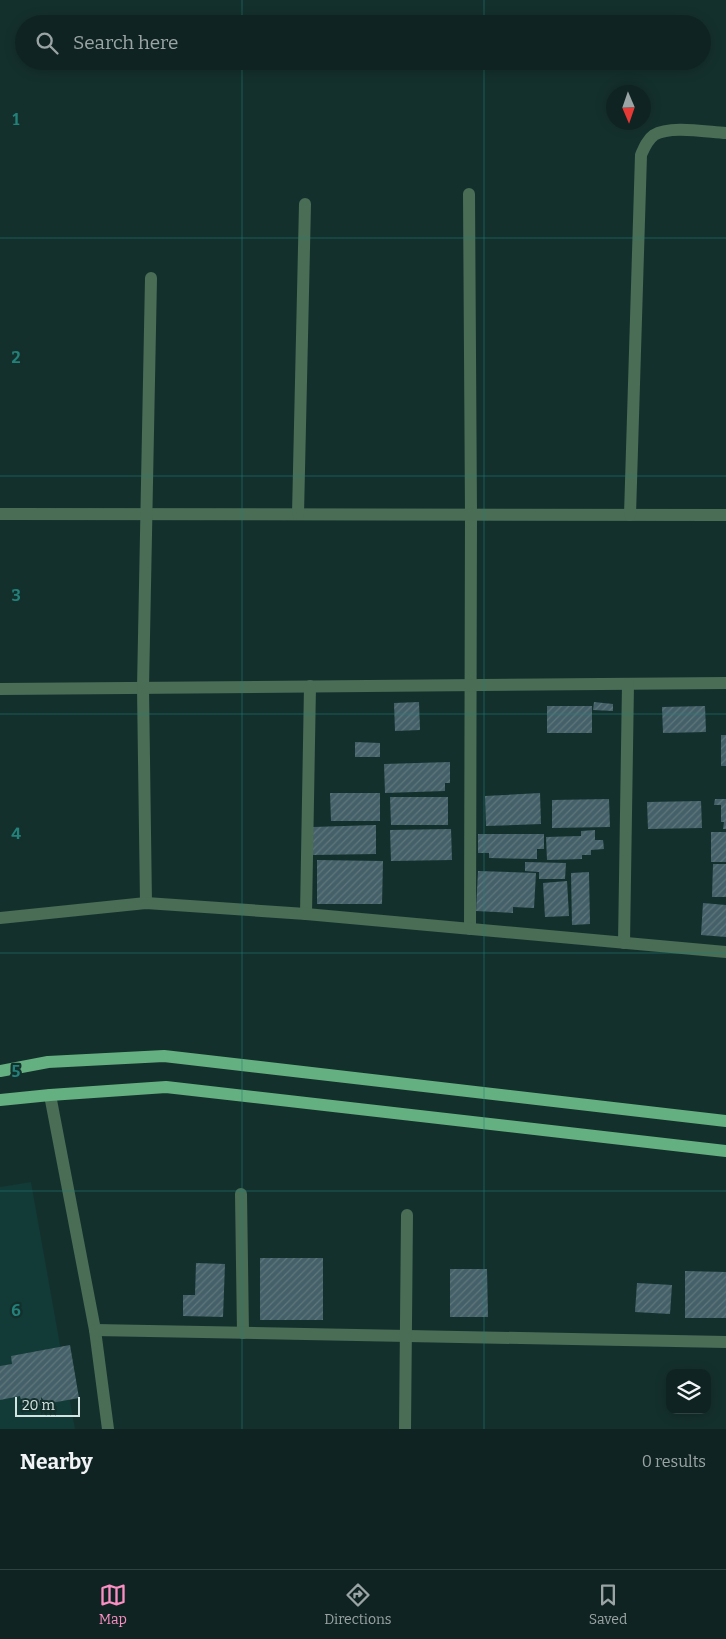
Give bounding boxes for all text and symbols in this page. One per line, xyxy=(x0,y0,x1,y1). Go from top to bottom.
search box xyxy=(15,15,711,70)
icon: search xyxy=(33,29,61,57)
text: Search here xyxy=(73,31,178,54)
north arrow xyxy=(606,85,651,130)
text: 1 xyxy=(13,110,20,129)
text: 2 xyxy=(11,348,21,367)
text: 3 xyxy=(11,586,21,605)
text: 4 xyxy=(11,824,21,843)
text: 5 xyxy=(12,1062,21,1081)
text: 6 xyxy=(11,1301,21,1320)
map controls xyxy=(666,1369,711,1414)
button: layers xyxy=(666,1369,711,1414)
scale bar xyxy=(15,1394,80,1417)
text: 20 m xyxy=(22,1397,55,1414)
text: Nearby xyxy=(20,1449,93,1475)
text: 0 results xyxy=(642,1452,706,1471)
tab: Map xyxy=(99,1581,127,1628)
tab: Directions xyxy=(324,1581,392,1628)
tab: Saved xyxy=(589,1581,627,1628)

